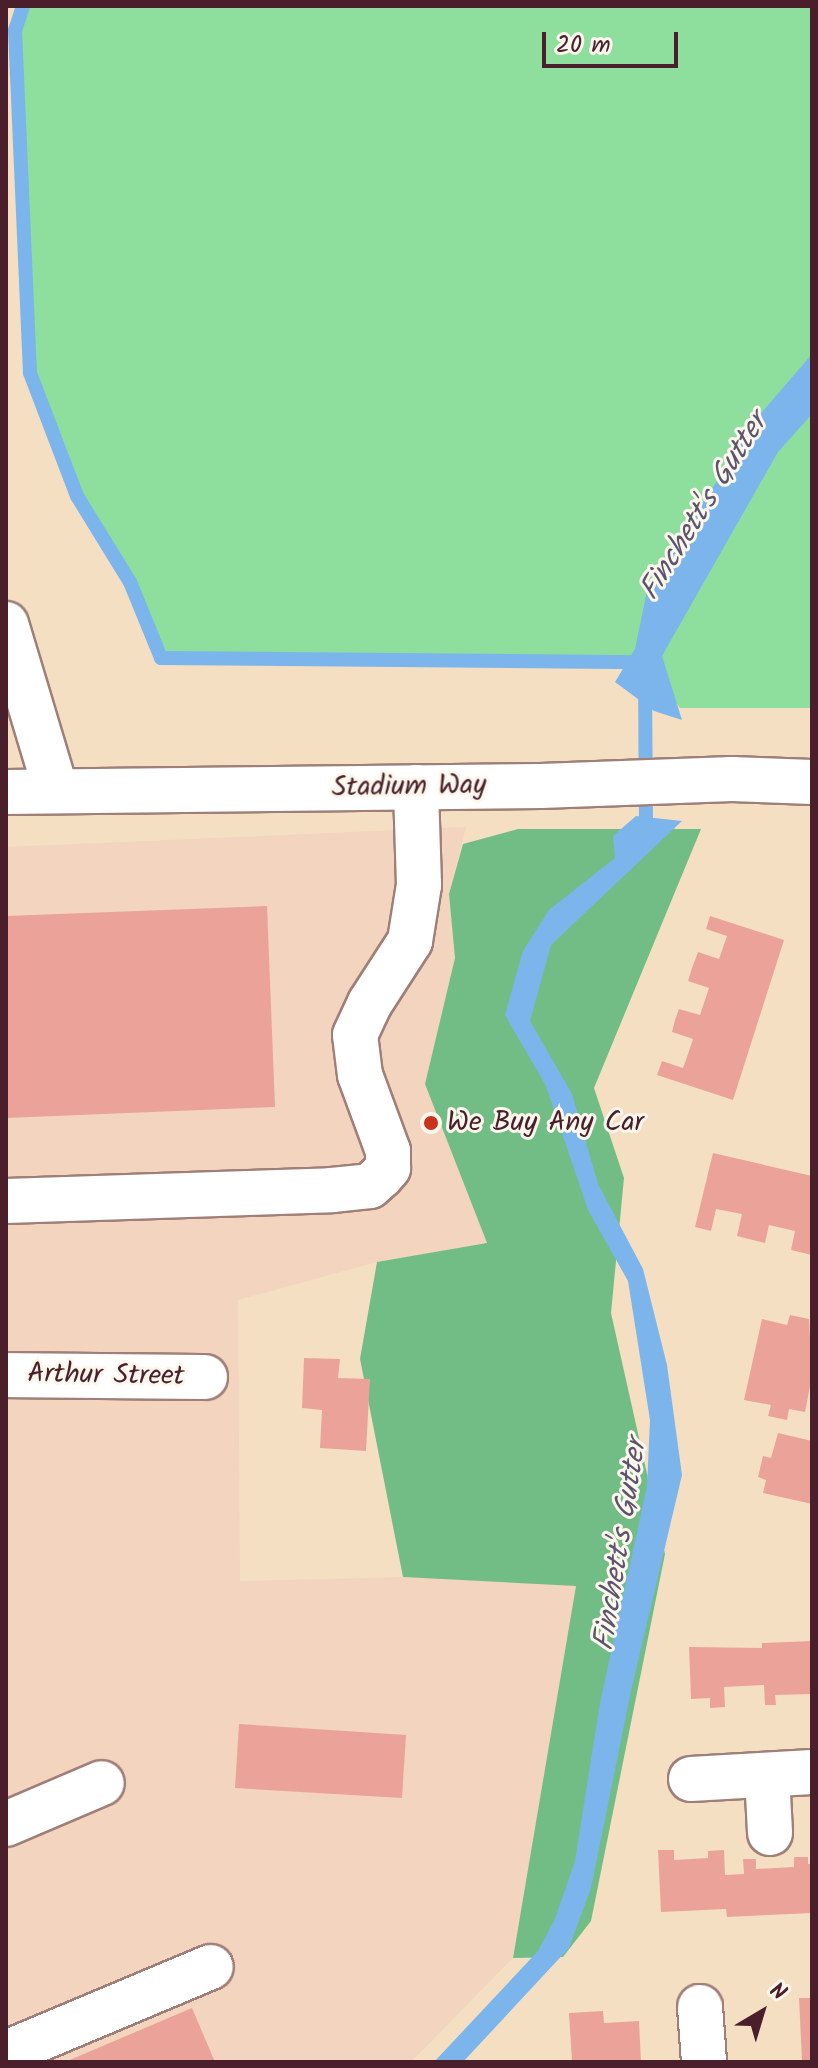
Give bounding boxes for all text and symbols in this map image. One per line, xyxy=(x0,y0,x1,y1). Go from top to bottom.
scale bar xyxy=(546,16,682,66)
text: 20 m xyxy=(556,26,611,65)
water label: Finchett's Gutter xyxy=(632,407,776,607)
street label: Stadium Way xyxy=(331,769,487,805)
place label: We Buy Any Car xyxy=(447,1106,644,1140)
marker: We Buy Any Car xyxy=(422,1114,440,1132)
street label: Arthur Street xyxy=(27,1358,185,1394)
water label: Finchett's Gutter xyxy=(587,1437,655,1653)
north arrow xyxy=(722,1972,802,2052)
text: N xyxy=(761,1975,793,2011)

